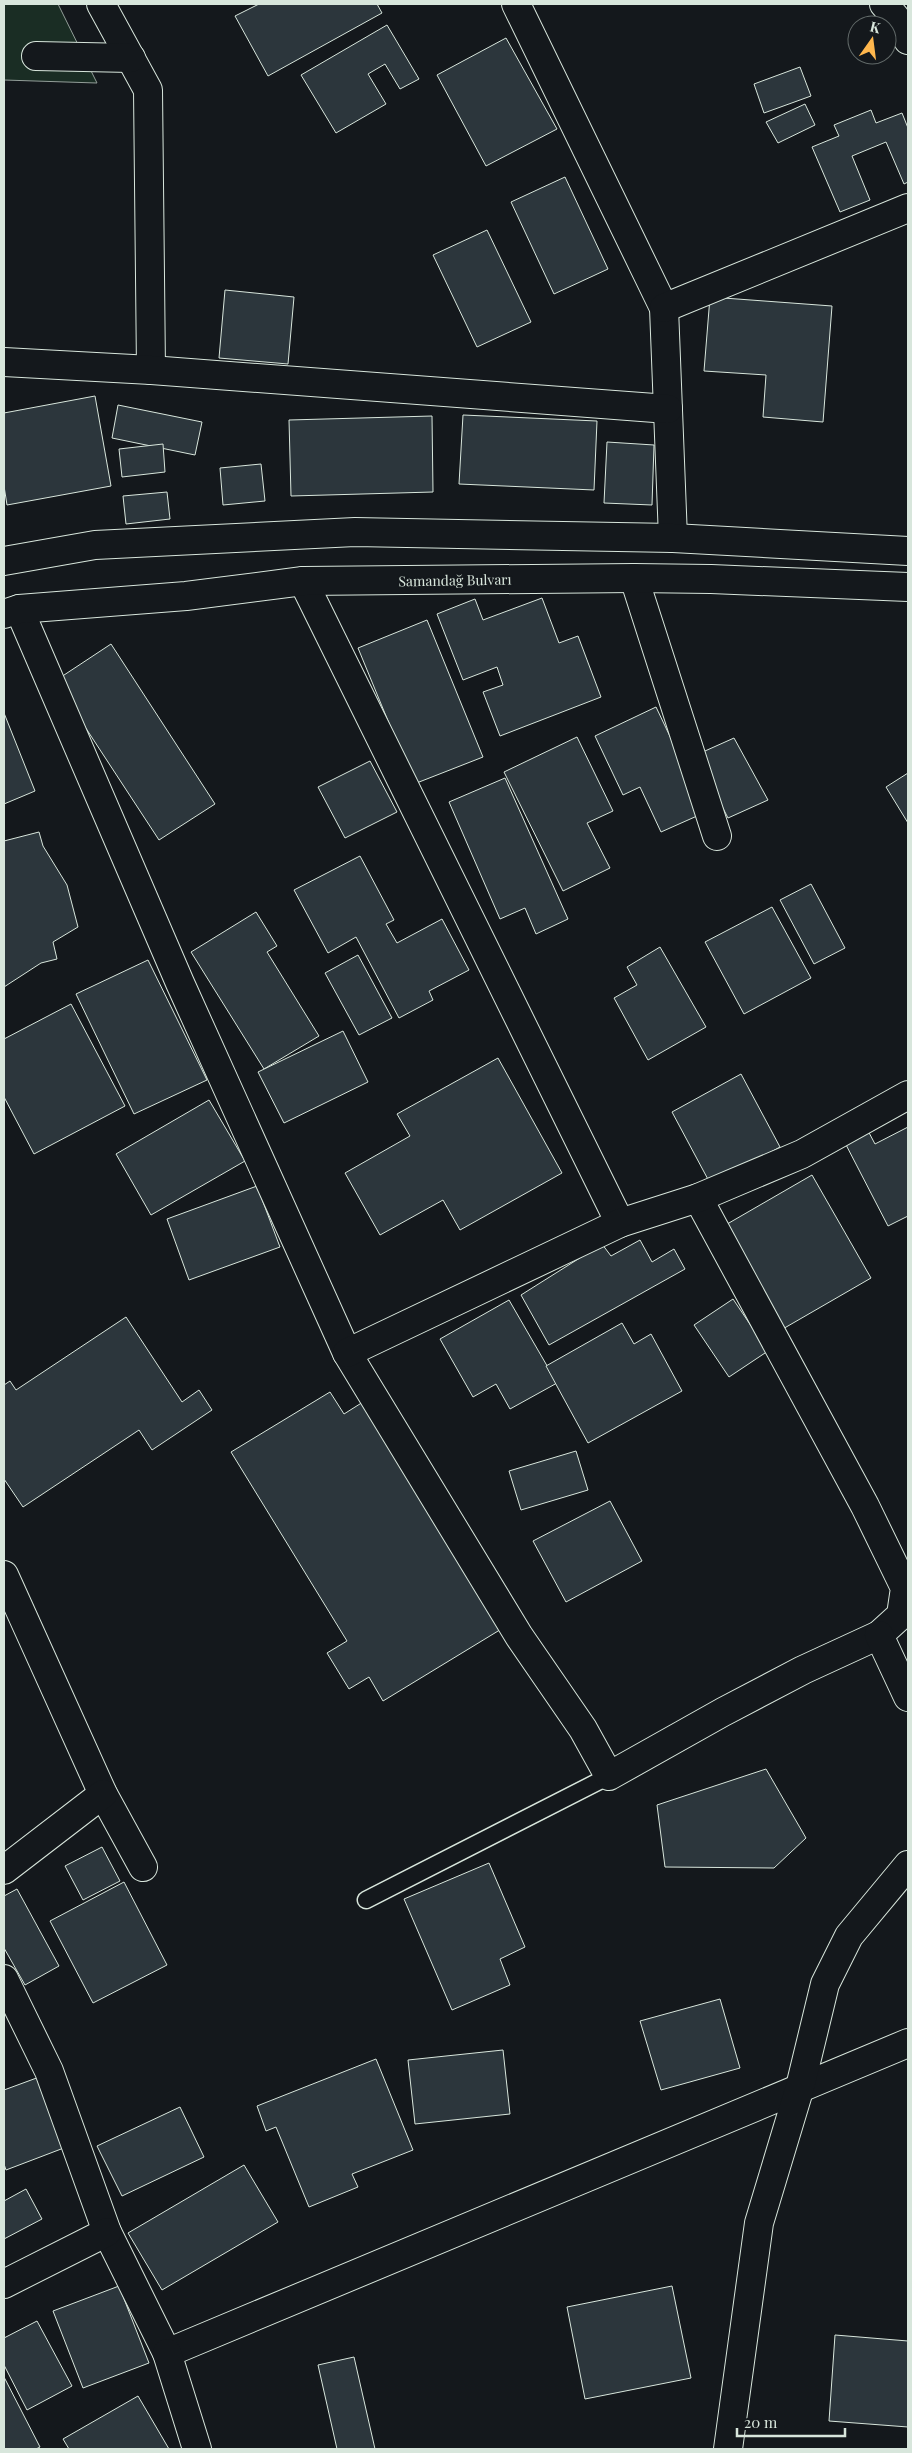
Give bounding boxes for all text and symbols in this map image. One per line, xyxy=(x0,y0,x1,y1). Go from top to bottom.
north arrow xyxy=(847,15,897,65)
text: K xyxy=(868,16,883,38)
street label: Samandağ Bulvarı xyxy=(398,570,512,590)
scale bar xyxy=(737,2406,844,2438)
text: 20 m xyxy=(744,2412,778,2432)

